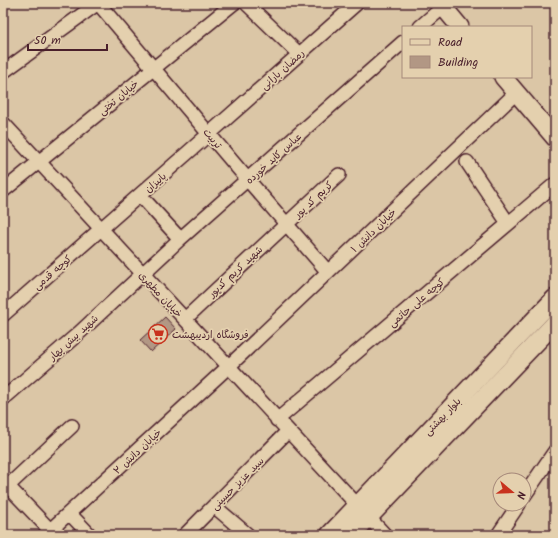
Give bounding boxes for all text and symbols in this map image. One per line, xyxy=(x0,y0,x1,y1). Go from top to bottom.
scale bar xyxy=(28,26,107,52)
legend xyxy=(402,26,532,78)
text: 50 m xyxy=(34,31,61,50)
text: Road xyxy=(438,33,463,52)
street label: رمضان بارانی xyxy=(257,45,308,94)
text: Building xyxy=(438,53,478,72)
street label: خیابان تختی xyxy=(95,76,142,119)
street label: تربیت xyxy=(199,125,226,153)
street label: عباس کاید خورده xyxy=(242,129,305,188)
street label: پاییزان xyxy=(141,169,170,197)
street label: کریم کد پور xyxy=(290,177,337,223)
street label: خیابان دانش ۱ xyxy=(347,205,400,257)
street label: شهید کریم کدپور xyxy=(204,242,267,302)
street label: کوچه قدمی xyxy=(30,251,75,294)
street label: خیابان مطهری xyxy=(135,268,186,321)
street label: کوچه علی حاتمی xyxy=(385,274,448,331)
street label: شهید بیش بهار xyxy=(44,311,102,365)
supermarket icon: فروشگاه اردیبهشت xyxy=(147,323,169,345)
place label: فروشگاه اردیبهشت xyxy=(172,327,249,343)
street label: بلوار بهشتی xyxy=(420,394,465,439)
street label: خیابان دانش ۲ xyxy=(110,425,166,478)
street label: سید عزیز حسینی xyxy=(207,453,268,514)
north arrow xyxy=(492,472,532,512)
text: N xyxy=(511,489,530,501)

